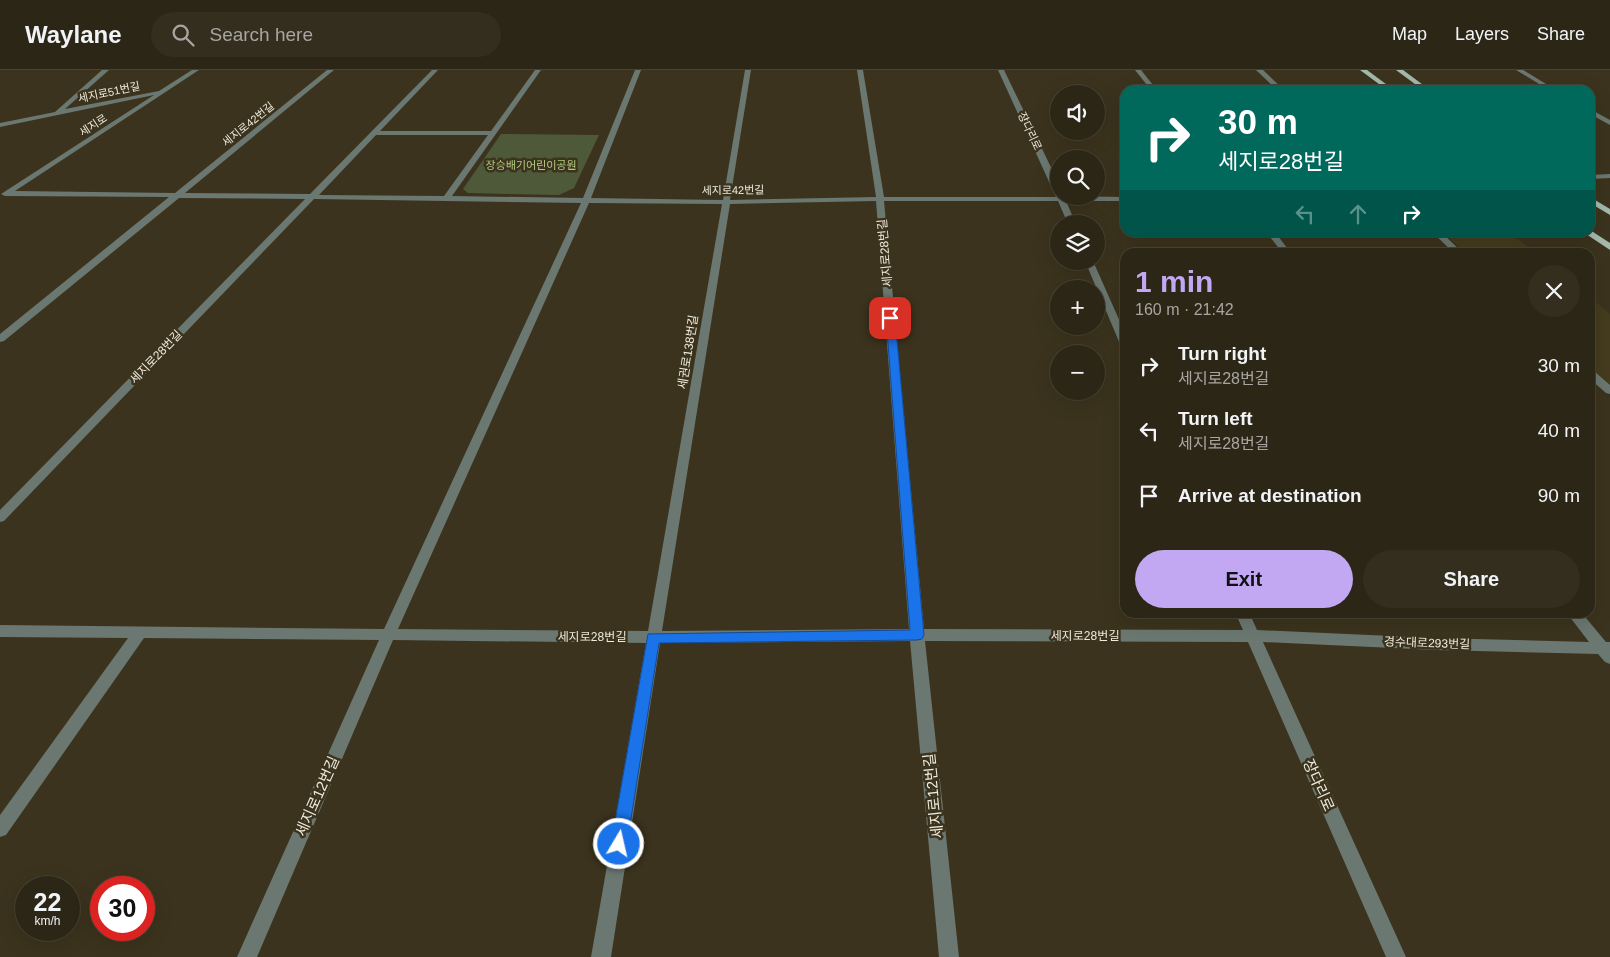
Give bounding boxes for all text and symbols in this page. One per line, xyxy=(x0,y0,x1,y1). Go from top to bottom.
search box xyxy=(151,12,501,57)
text: Waylane xyxy=(25,21,121,48)
icon: search xyxy=(169,21,197,49)
text: Search here xyxy=(209,24,313,45)
text: Map xyxy=(1392,24,1427,44)
text: Layers xyxy=(1455,24,1509,44)
text: Share xyxy=(1537,24,1585,44)
street label: 세지로51번길 xyxy=(77,80,141,104)
map controls xyxy=(1050,85,1105,400)
button: sound xyxy=(1050,85,1105,140)
street label: 세지로42번길 xyxy=(220,100,276,148)
text: 30 m xyxy=(1218,102,1298,141)
icon: right xyxy=(1135,105,1200,170)
street label: 장다리로 xyxy=(1016,110,1044,152)
street label: 세지로 xyxy=(77,112,109,138)
text: 세지로28번길 xyxy=(1218,149,1344,174)
button: search xyxy=(1050,150,1105,205)
park label: 장승배기어린이공원 xyxy=(485,159,577,171)
street label: 세지로42번길 xyxy=(701,183,765,197)
icon: left xyxy=(1291,200,1319,228)
icon: ahead xyxy=(1344,200,1372,228)
icon: right xyxy=(1397,200,1425,228)
button: layers xyxy=(1050,215,1105,270)
street label: 세지로28번길 xyxy=(875,218,895,288)
text: 1 min xyxy=(1135,265,1213,298)
button: close xyxy=(1528,265,1580,317)
button: + xyxy=(1050,280,1105,335)
pin xyxy=(869,297,911,339)
text: 160 m · 21:42 xyxy=(1135,301,1234,318)
icon: arrive xyxy=(876,304,904,332)
street label: 세권로138번길 xyxy=(675,314,701,390)
street label: 세지로28번길 xyxy=(127,327,185,387)
text: Turn right xyxy=(1178,343,1266,364)
button: − xyxy=(1050,345,1105,400)
icon: right xyxy=(1135,352,1163,380)
text: 30 m xyxy=(1538,355,1580,376)
text: 세지로28번길 xyxy=(1178,370,1269,387)
text: Turn left xyxy=(1178,408,1253,429)
icon: left xyxy=(1135,417,1163,445)
text: 40 m xyxy=(1538,420,1580,441)
text: 세지로28번길 xyxy=(1178,435,1269,452)
icon: arrive xyxy=(1135,482,1163,510)
text: Arrive at destination xyxy=(1178,485,1362,506)
text: 90 m xyxy=(1538,485,1580,506)
button: Exit xyxy=(1135,550,1353,608)
button: Share xyxy=(1363,550,1580,608)
street label: 세지로28번길 xyxy=(1051,629,1119,643)
street label: 세지로28번길 xyxy=(558,630,626,644)
street label: 경수대로293번길 xyxy=(1384,634,1470,652)
street label: 세지로12번길 xyxy=(292,753,342,839)
street label: 세지로12번길 xyxy=(920,753,946,839)
street label: 장다리로 xyxy=(1300,756,1338,814)
position arrow xyxy=(592,817,644,869)
speed limit sign: 30 xyxy=(90,876,155,941)
text: 22 xyxy=(34,888,61,916)
text: km/h xyxy=(34,914,61,928)

